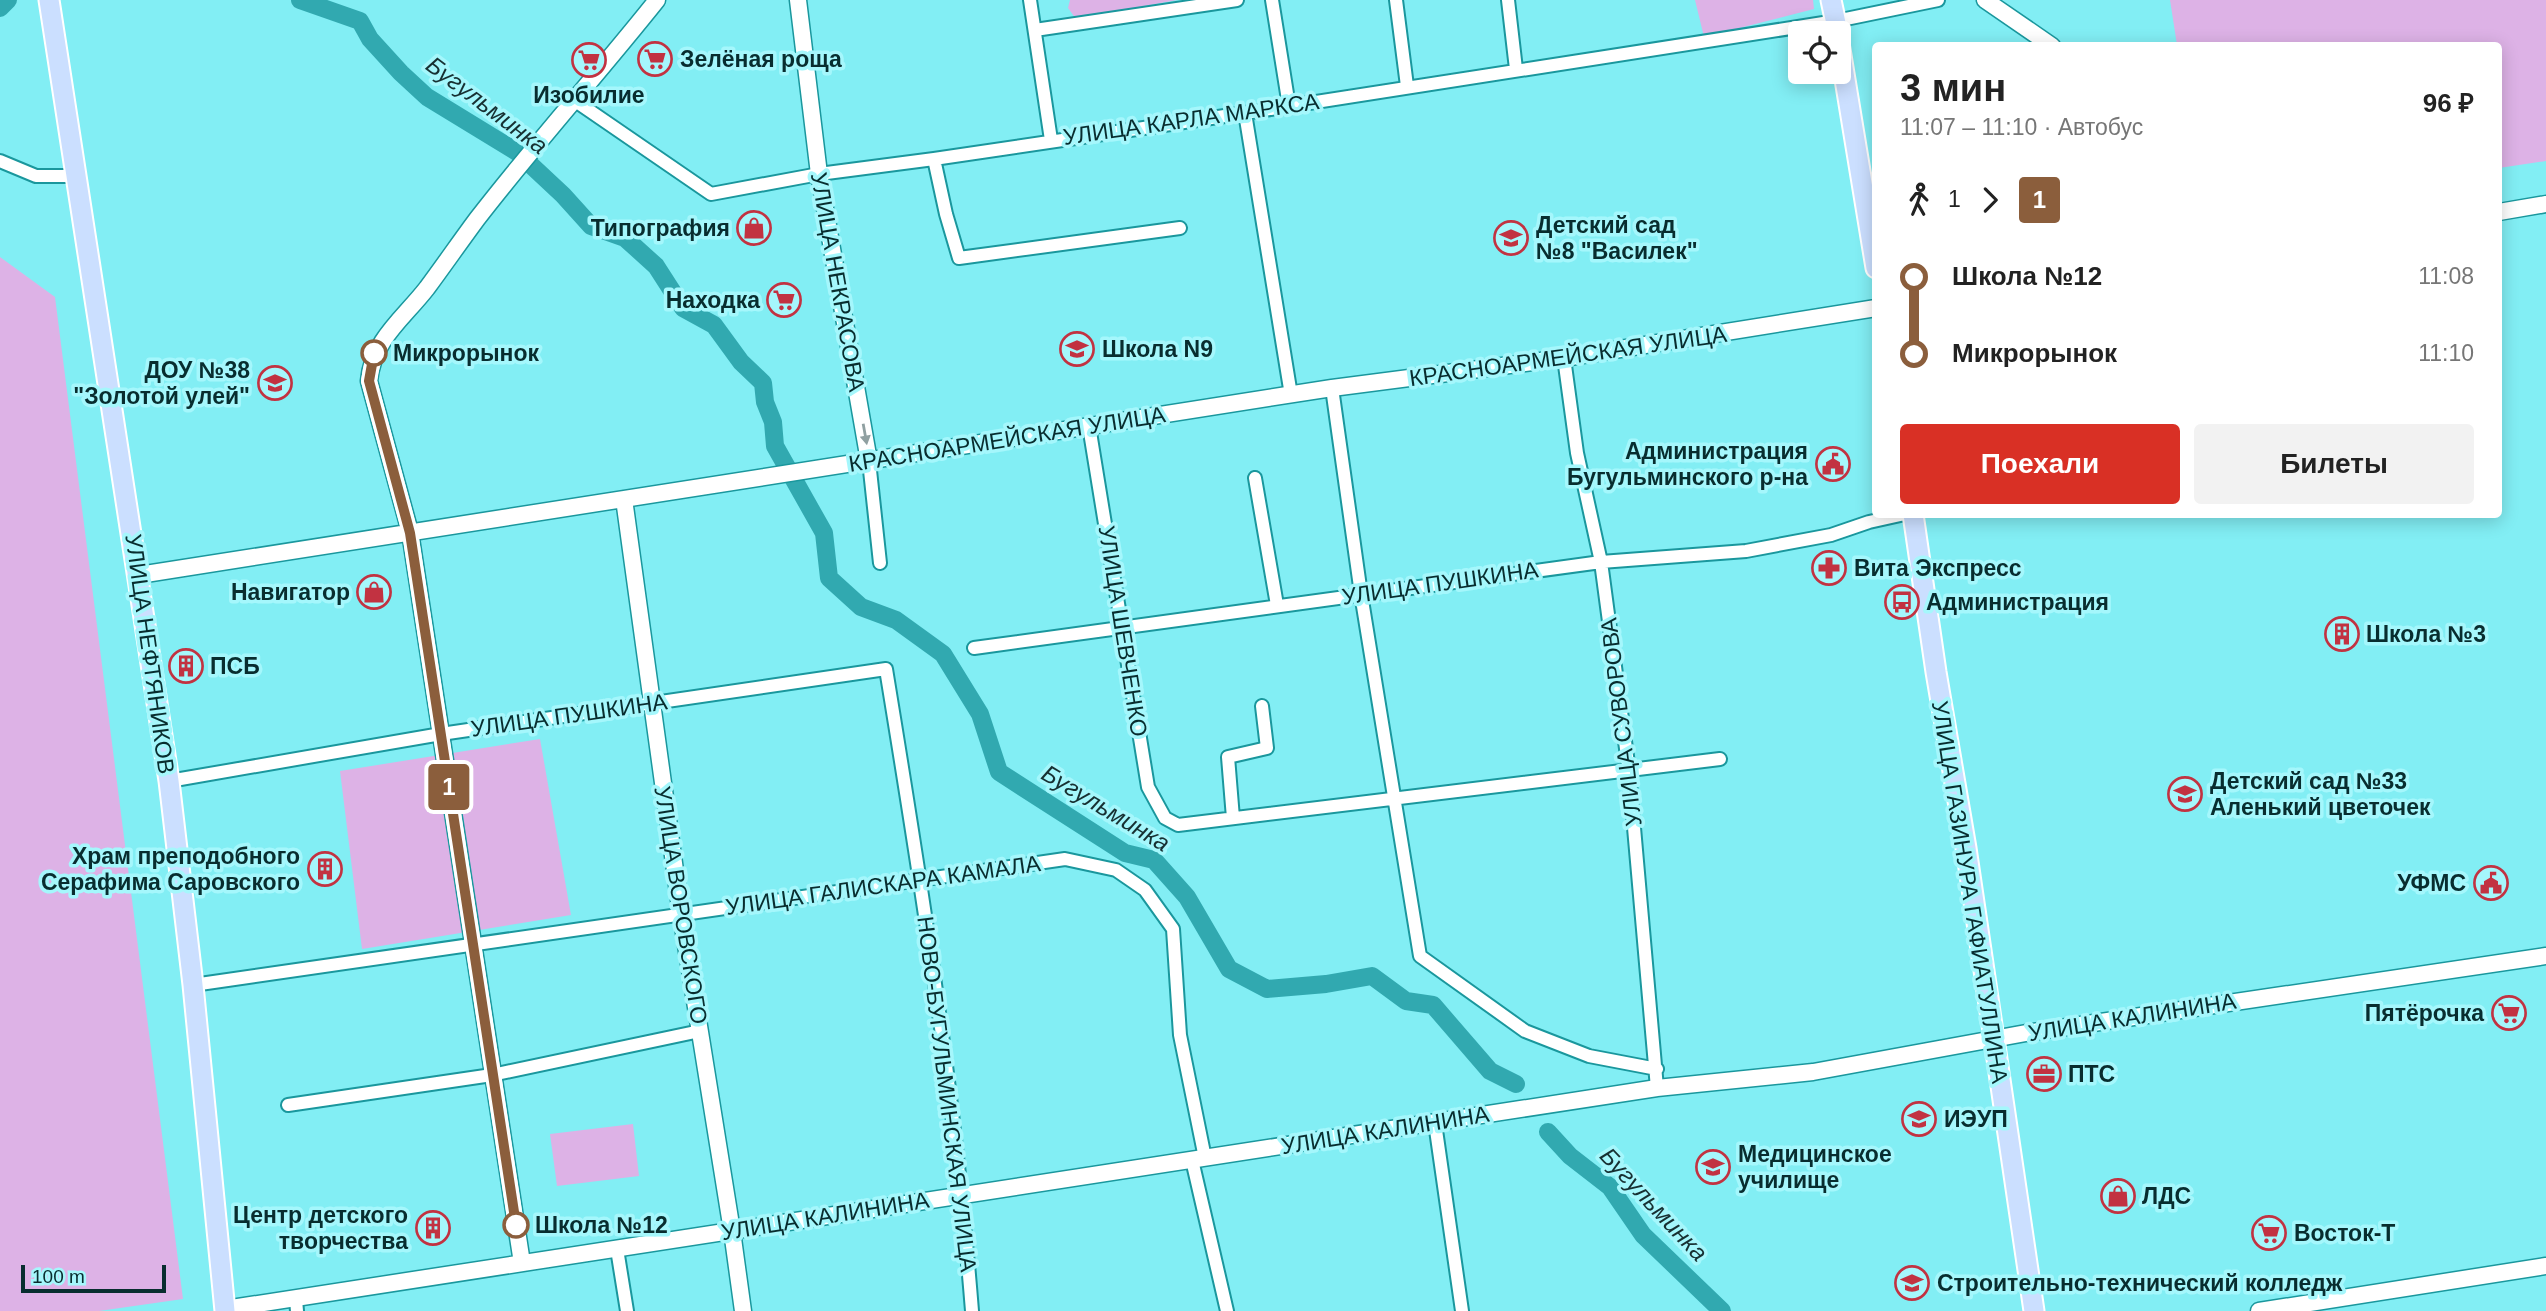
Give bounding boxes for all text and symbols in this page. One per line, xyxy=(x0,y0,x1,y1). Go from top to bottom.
map controls xyxy=(1788,21,1851,84)
button: locate xyxy=(1788,21,1851,84)
supermarket icon: Зелёная роща xyxy=(636,40,674,78)
supermarket icon: Изобилие xyxy=(570,41,608,79)
place label: Зелёная роща xyxy=(680,46,842,72)
water label: Бугульминка xyxy=(421,51,553,159)
text: 3 мин xyxy=(1900,67,2006,109)
place label: Изобилие xyxy=(533,82,645,108)
street label: УЛИЦА КАРЛА МАРКСА xyxy=(1061,88,1321,150)
text: 96 ₽ xyxy=(2423,88,2474,118)
text: 11:07 – 11:10 · Автобус xyxy=(1900,114,2143,140)
street label: УЛИЦА НЕКРАСОВА xyxy=(806,170,870,394)
icon: walk xyxy=(1900,181,1938,219)
icon: forward xyxy=(1971,181,2009,219)
text: 1 xyxy=(1948,186,1961,212)
text: 1 xyxy=(2033,186,2046,213)
shop icon: Типография xyxy=(735,209,773,247)
place label: Детский сад №8 "Василек" xyxy=(1536,212,1698,264)
place label: Типография xyxy=(591,215,730,241)
school or university icon: Детский сад №8 "Василек" xyxy=(1492,219,1530,257)
text: Школа №12 xyxy=(1952,261,2102,291)
text: 11:08 xyxy=(2418,263,2474,289)
supermarket icon: Находка xyxy=(765,281,803,319)
place label: Находка xyxy=(666,287,760,313)
street label: КРАСНОАРМЕЙСКАЯ УЛИЦА xyxy=(1407,320,1729,391)
school or university icon: Школа N9 xyxy=(1058,330,1096,368)
place label: Школа N9 xyxy=(1102,336,1213,362)
text: Микрорынок xyxy=(1952,338,2117,368)
marker: Микрорынок xyxy=(361,340,387,366)
place label: Микрорынок xyxy=(393,340,540,366)
text: 11:10 xyxy=(2418,340,2474,366)
place label: ДОУ №38 "Золотой улей" xyxy=(73,357,250,409)
school or university icon: ДОУ №38 "Золотой улей" xyxy=(256,364,294,402)
street label: КРАСНОАРМЕЙСКАЯ УЛИЦА xyxy=(847,400,1168,477)
one-way arrow xyxy=(860,423,871,445)
button: Поехали xyxy=(1900,424,2180,504)
button: Билеты xyxy=(2194,424,2474,504)
place label: Администрация Бугульминского р-на xyxy=(1567,438,1808,490)
public building icon: Администрация Бугульминского р-на xyxy=(1814,445,1852,483)
street label: УЛИЦА ШЕВЧЕНКО xyxy=(1093,524,1153,738)
street label: УЛИЦА НЕФТЯНИКОВ xyxy=(120,532,180,776)
pharmacy icon: Вита Экспресс xyxy=(1810,549,1848,587)
place label: Вита Экспресс xyxy=(1854,555,2022,581)
street label: УЛИЦА ПУШКИНА xyxy=(1340,556,1541,610)
shop icon: Навигатор xyxy=(355,573,393,611)
place label: Навигатор xyxy=(231,579,350,605)
bus stop icon: Администрация xyxy=(1883,583,1921,621)
place label: Администрация xyxy=(1926,589,2109,615)
building icon: Школа №3 xyxy=(2323,615,2361,653)
street label: УЛИЦА СУВОРОВА xyxy=(1595,616,1647,828)
place label: Школа №3 xyxy=(2366,621,2486,647)
building icon: ПСБ xyxy=(167,647,205,685)
place label: ПСБ xyxy=(210,653,260,679)
street label: УЛИЦА ПУШКИНА xyxy=(469,688,670,742)
street label: УЛИЦА ГАЗИНУРА ГАФИАТУЛЛИНА xyxy=(1927,699,2013,1086)
water label: Бугульминка xyxy=(1037,759,1175,857)
line badge: 1 xyxy=(426,764,472,810)
place label: Детский сад №33 Аленький цветочек xyxy=(2210,768,2431,820)
text: 1 xyxy=(442,773,456,800)
school or university icon: Детский сад №33 Аленький цветочек xyxy=(2166,775,2204,813)
street label: УЛИЦА ВОРОВСКОГО xyxy=(649,784,713,1026)
place label: Храм преподобного Серафима Саровского xyxy=(41,843,300,895)
building icon: Храм преподобного Серафима Саровского xyxy=(306,850,344,888)
street label: УЛИЦА ГАЛИСКАРА КАМАЛА xyxy=(724,850,1043,920)
public building icon: УФМС xyxy=(2472,864,2510,902)
place label: УФМС xyxy=(2397,870,2466,896)
street label: НОВО-БУГУЛЬМИНСКАЯ УЛИЦА xyxy=(912,915,982,1274)
street label: УЛИЦА КАЛИНИНА xyxy=(2026,988,2238,1046)
supermarket icon: Пятёрочка xyxy=(2490,994,2528,1032)
place label: Пятёрочка xyxy=(2365,1000,2484,1026)
office icon: ПТС xyxy=(2025,1055,2063,1093)
place label: ПТС xyxy=(2068,1061,2115,1087)
school or university icon: ИЭУП xyxy=(1900,1100,1938,1138)
street label: УЛИЦА КАЛИНИНА xyxy=(1279,1101,1491,1159)
place label: ИЭУП xyxy=(1944,1106,2008,1132)
place label: Медицинское училище xyxy=(1738,1141,1892,1193)
water label: Бугульминка xyxy=(1595,1142,1713,1266)
school or university icon: Медицинское училище xyxy=(1694,1148,1732,1186)
shop icon: ЛДС xyxy=(2099,1177,2137,1215)
place label: ЛДС xyxy=(2142,1183,2191,1209)
street label: УЛИЦА КАЛИНИНА xyxy=(719,1187,931,1245)
place label: Центр детского творчества xyxy=(233,1202,408,1254)
building icon: Центр детского творчества xyxy=(414,1209,452,1247)
marker: Школа №12 xyxy=(503,1212,529,1238)
place label: Школа №12 xyxy=(535,1212,668,1238)
supermarket icon: Восток-Т xyxy=(2250,1214,2288,1252)
place label: Восток-Т xyxy=(2294,1220,2395,1246)
scale bar xyxy=(21,1262,166,1294)
school or university icon: Строительно-технический колледж xyxy=(1893,1264,1931,1302)
text: 100 m xyxy=(32,1266,85,1287)
place label: Строительно-технический колледж xyxy=(1937,1270,2343,1296)

